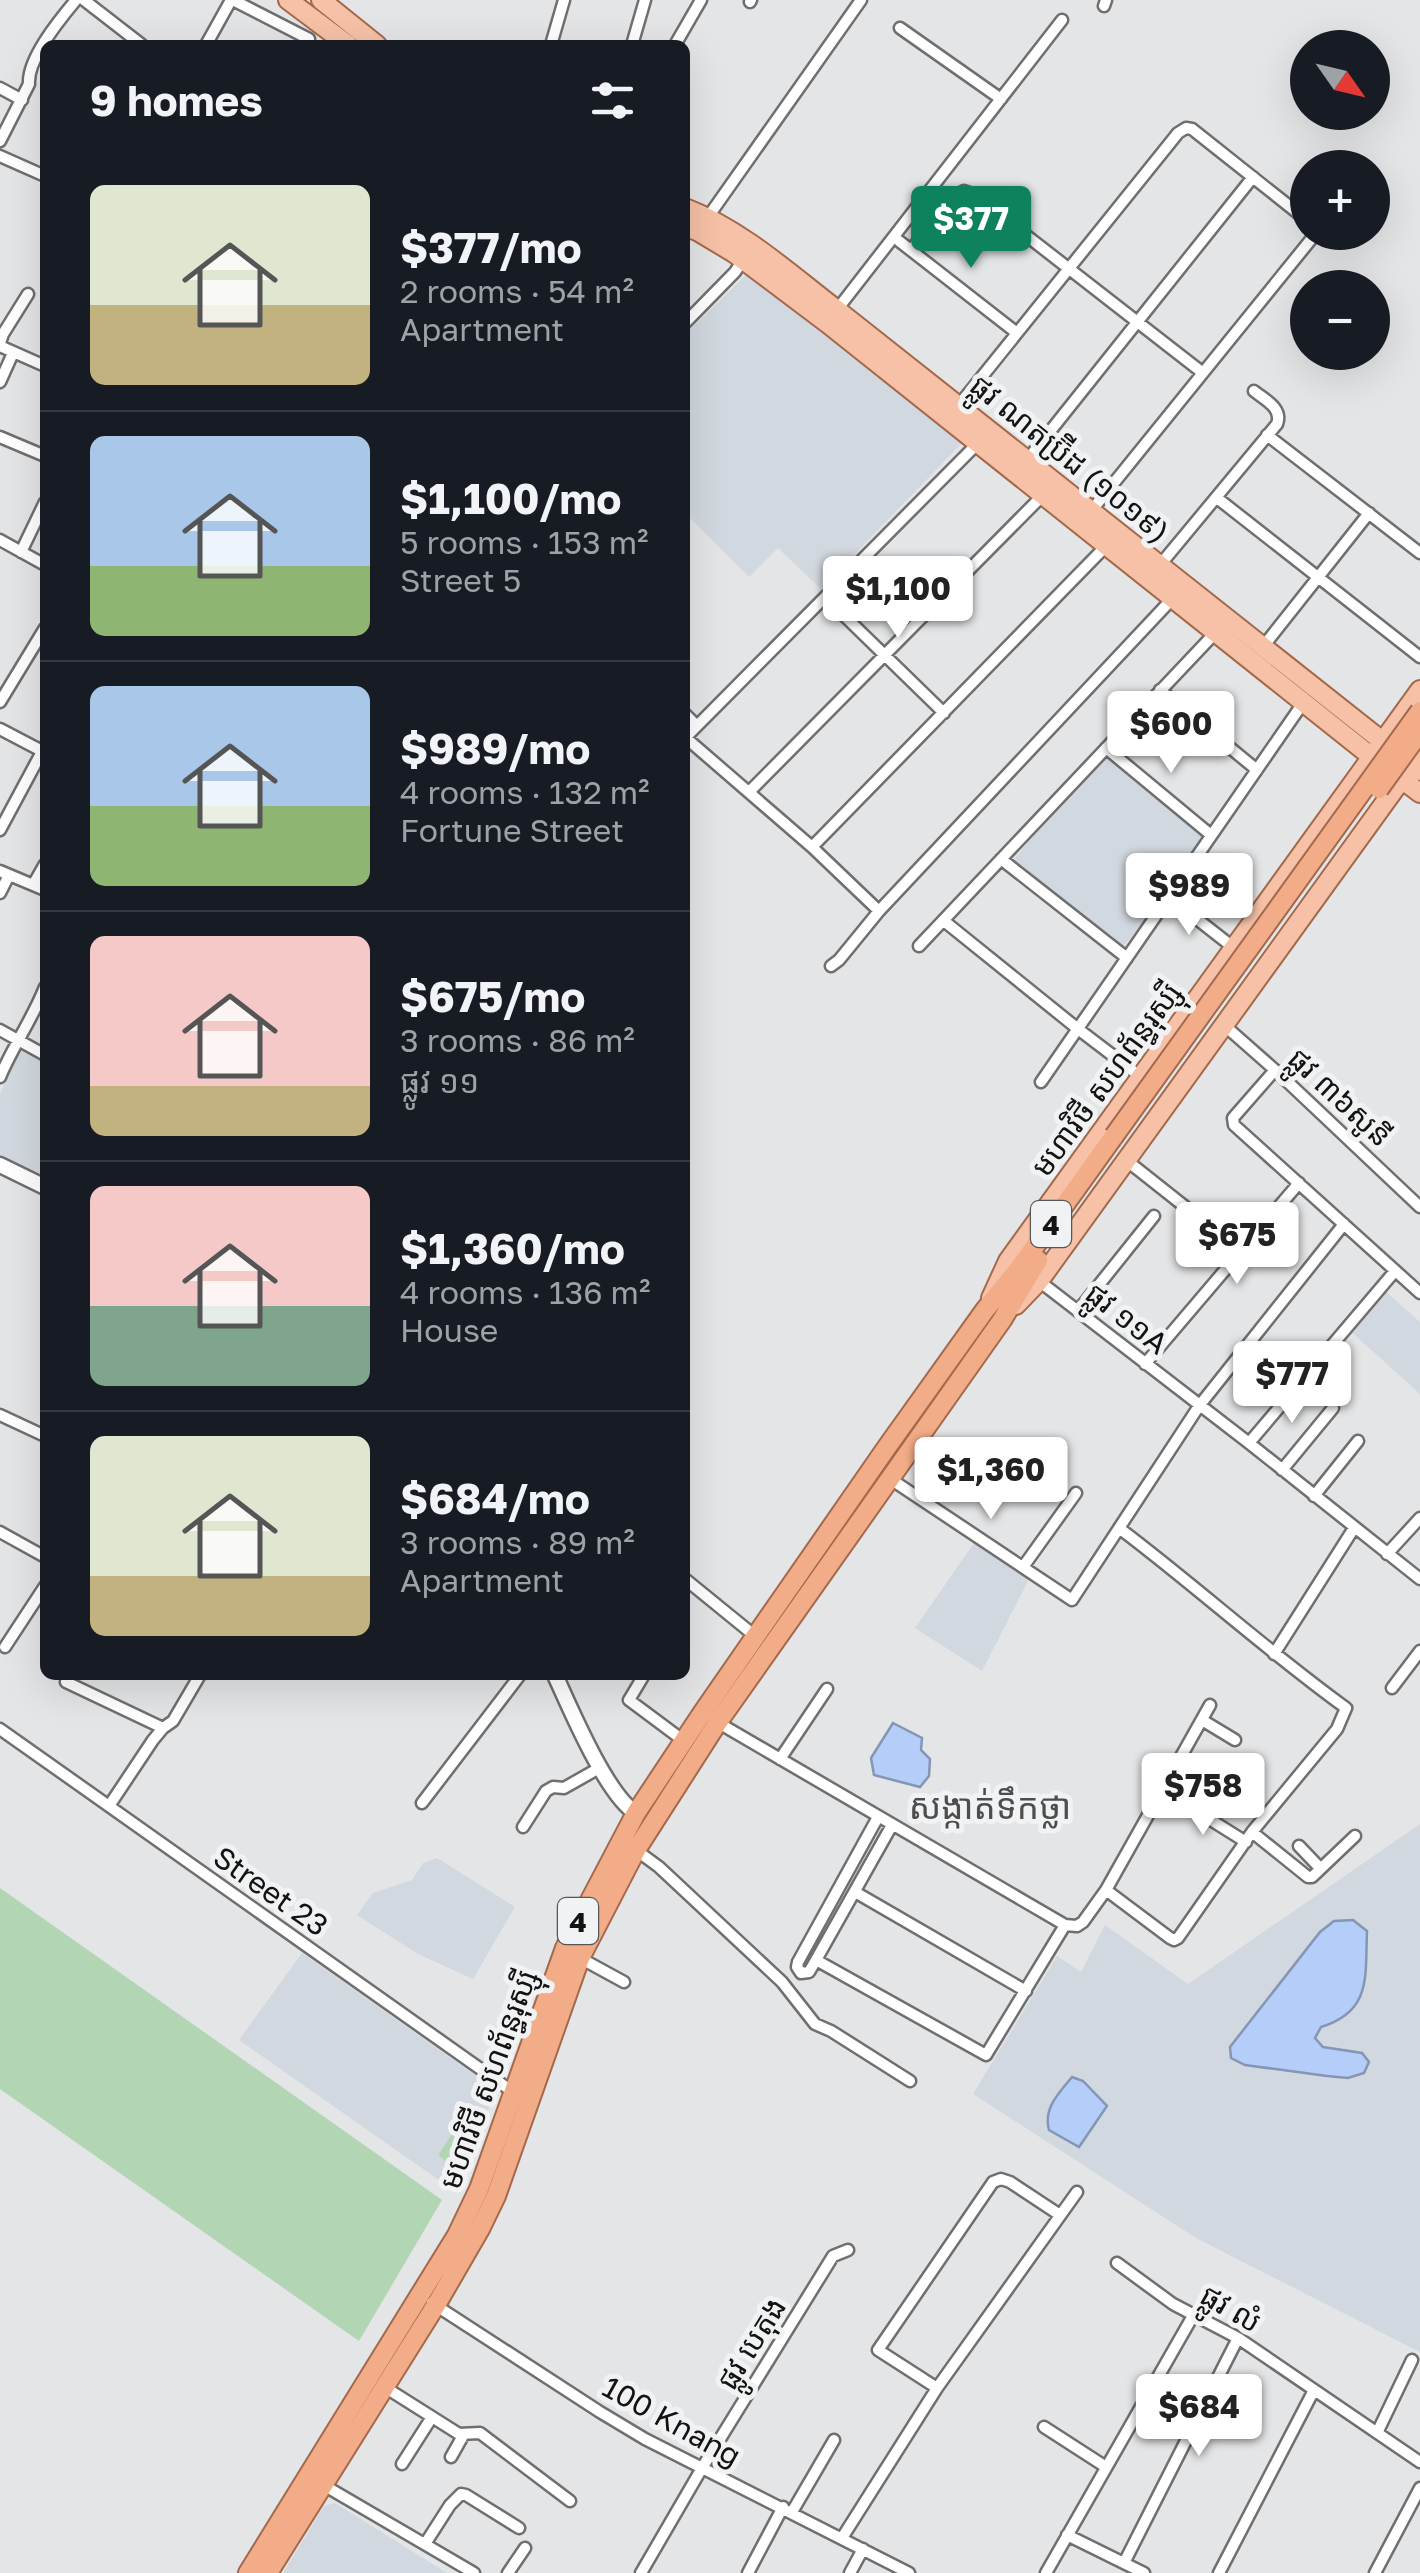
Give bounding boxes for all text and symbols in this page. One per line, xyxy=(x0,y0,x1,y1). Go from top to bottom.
north arrow xyxy=(1290,30,1390,130)
map controls xyxy=(1290,30,1390,370)
icon: filters xyxy=(585,73,640,128)
text: 9 homes xyxy=(90,75,263,125)
button: + xyxy=(1290,150,1390,250)
pin: $377 xyxy=(912,186,1030,271)
text: $377 xyxy=(933,199,1009,237)
text: $377/mo xyxy=(400,222,582,272)
icon: home xyxy=(170,225,290,345)
button: − xyxy=(1290,270,1390,370)
text: 2 rooms · 54 m² xyxy=(400,272,634,310)
text: Apartment xyxy=(400,310,564,348)
street label: ផ្លូវ ណតប្រ៊ីដ (១០១៩) xyxy=(958,365,1178,556)
text: $1,100/mo xyxy=(400,473,622,523)
icon: home xyxy=(170,476,290,596)
text: 5 rooms · 153 m² xyxy=(400,523,649,561)
pin: $1,100 xyxy=(817,556,979,641)
text: Street 5 xyxy=(400,561,521,599)
text: $1,100 xyxy=(845,569,951,607)
pin: $600 xyxy=(1112,691,1230,776)
text: $600 xyxy=(1129,704,1213,742)
text: $989/mo xyxy=(400,723,590,773)
icon: home xyxy=(170,726,290,846)
text: 4 rooms · 132 m² xyxy=(400,773,650,811)
text: Fortune Street xyxy=(400,811,624,849)
pin: $989 xyxy=(1130,853,1248,938)
text: $989 xyxy=(1148,866,1230,904)
text: $675/mo xyxy=(400,971,585,1021)
street label: មហាវិថី សហព័ន្ធរុស្ស៊ី xyxy=(1023,975,1196,1188)
icon: home xyxy=(170,976,290,1096)
text: 3 rooms · 86 m² xyxy=(400,1021,635,1059)
street label: ផ្លូវ ៣៦សូនី xyxy=(1275,1040,1399,1160)
text: ផ្លូវ ១១ xyxy=(400,1062,479,1100)
road number: 4 xyxy=(1031,1201,1071,1247)
pin: $675 xyxy=(1178,1202,1296,1287)
text: $675 xyxy=(1198,1215,1276,1253)
text: $1,360/mo xyxy=(400,1223,625,1273)
icon: home xyxy=(170,1226,290,1346)
text: 4 rooms · 136 m² xyxy=(400,1273,650,1311)
street label: ផ្លូវ ១១A xyxy=(1073,1275,1175,1368)
text: House xyxy=(400,1311,498,1349)
pin: $777 xyxy=(1233,1341,1351,1426)
text: $777 xyxy=(1255,1354,1329,1392)
pin: $1,360 xyxy=(910,1437,1072,1522)
text: $1,360 xyxy=(937,1450,1045,1488)
text: $684/mo xyxy=(400,1473,590,1523)
icon: home xyxy=(170,1476,290,1596)
text: 3 rooms · 89 m² xyxy=(400,1523,635,1561)
text: Apartment xyxy=(400,1561,564,1599)
pin: $758 xyxy=(1144,1753,1262,1838)
text: $758 xyxy=(1164,1766,1242,1804)
district label: សង្កាត់ទឹកថ្លា xyxy=(909,1785,1071,1829)
street label: Street 23 xyxy=(207,1839,335,1943)
road number: 4 xyxy=(558,1898,598,1944)
street label: មហាវិថី សហព័ន្ធរុស្ស៊ី xyxy=(432,1964,553,2197)
street label: ផ្លូវ លំ xyxy=(1190,2276,1268,2347)
street label: ផ្លូវ បេតុង xyxy=(709,2290,801,2401)
street label: 100 Knang xyxy=(597,2368,747,2474)
pin: $684 xyxy=(1140,2374,1258,2459)
text: $684 xyxy=(1158,2387,1240,2425)

